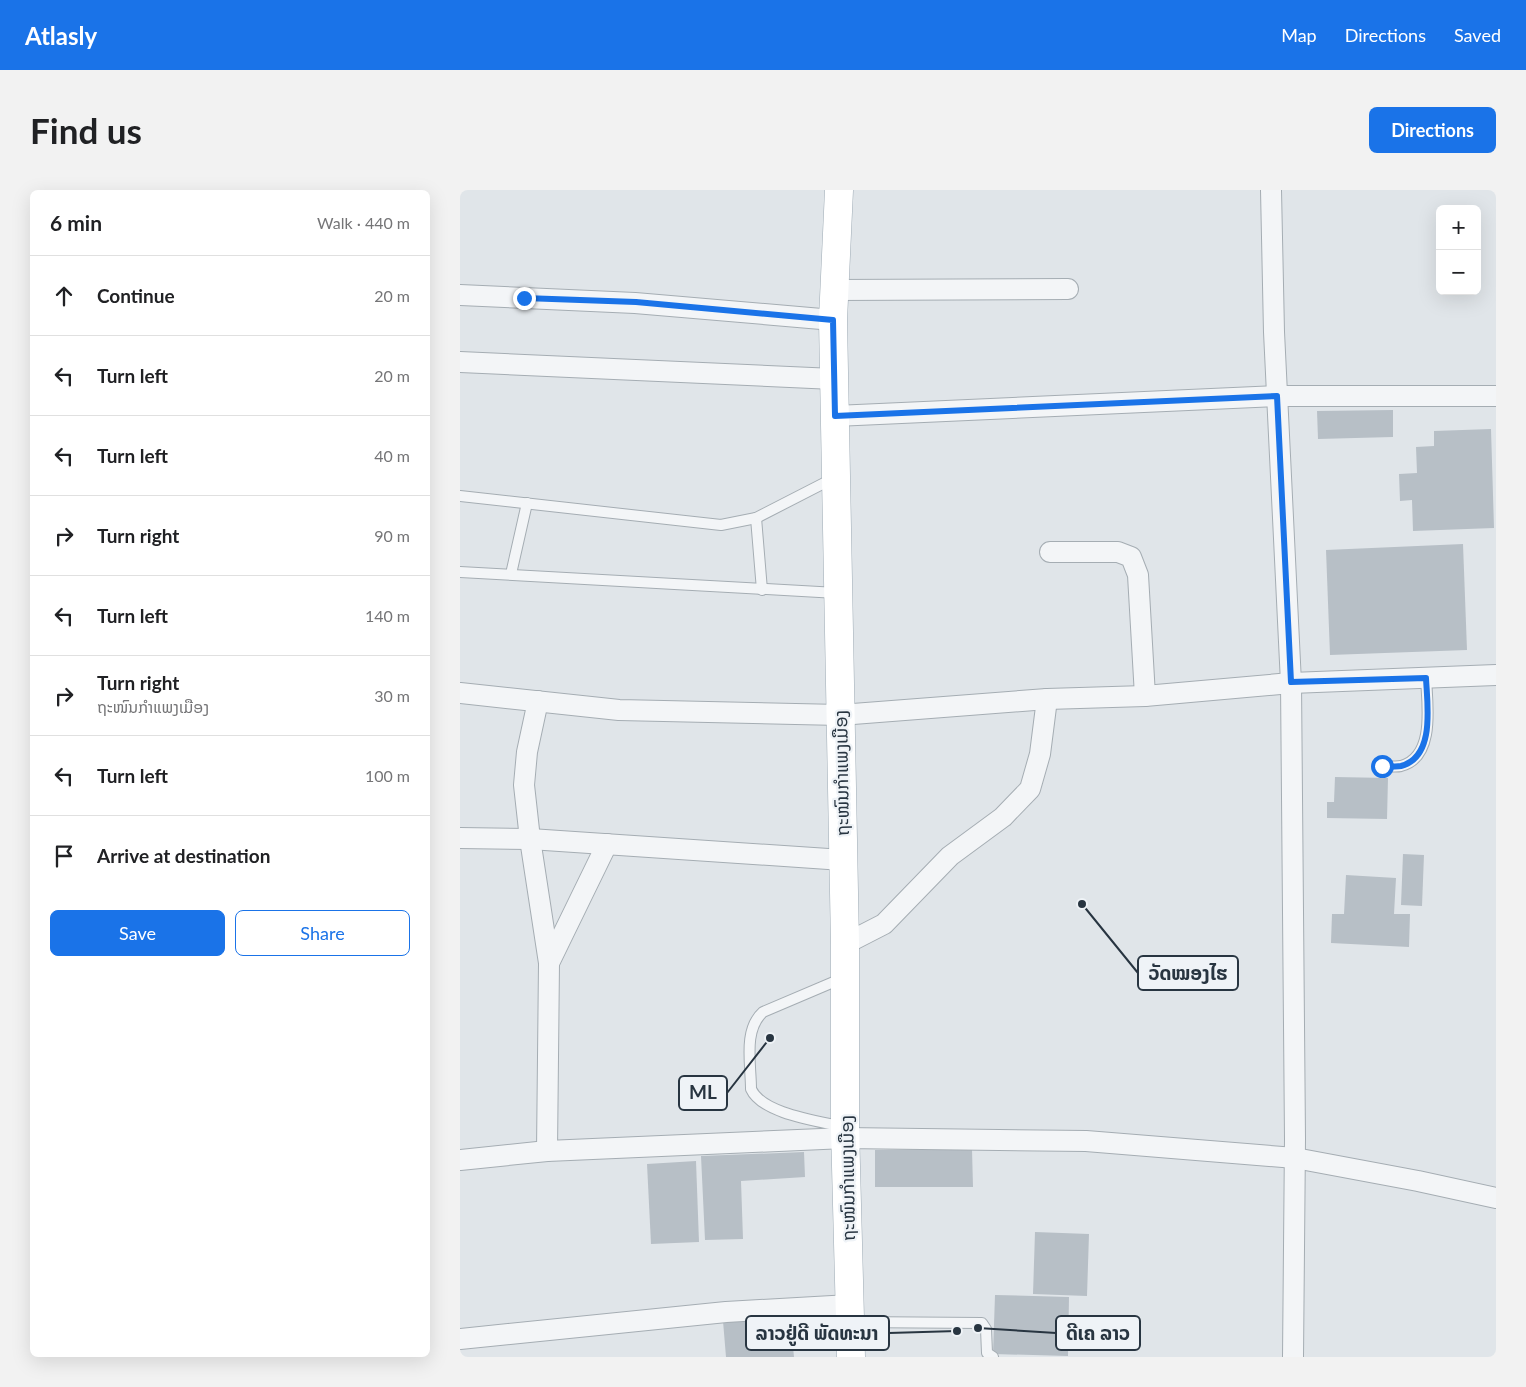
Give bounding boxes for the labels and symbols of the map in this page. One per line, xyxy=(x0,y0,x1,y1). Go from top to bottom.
route end xyxy=(513,287,536,310)
street label: ຖະໜົນກຳແພງເມືອງ xyxy=(829,710,853,836)
route start xyxy=(1371,755,1394,778)
callout: ວັດໝອງໄຮ xyxy=(1138,956,1238,990)
text: ວັດໝອງໄຮ xyxy=(1148,961,1228,984)
callout: ML xyxy=(679,1076,727,1110)
text: ML xyxy=(689,1080,717,1103)
street label: ຖະໜົນກຳແພງເມືອງ xyxy=(835,1115,859,1241)
callout: ລາວຢູ່ດີ ພັດທະນາ xyxy=(746,1316,889,1350)
callout: ດີເຄ ລາວ xyxy=(1056,1316,1140,1350)
text: ລາວຢູ່ດີ ພັດທະນາ xyxy=(756,1321,878,1346)
text: ດີເຄ ລາວ xyxy=(1066,1321,1130,1344)

